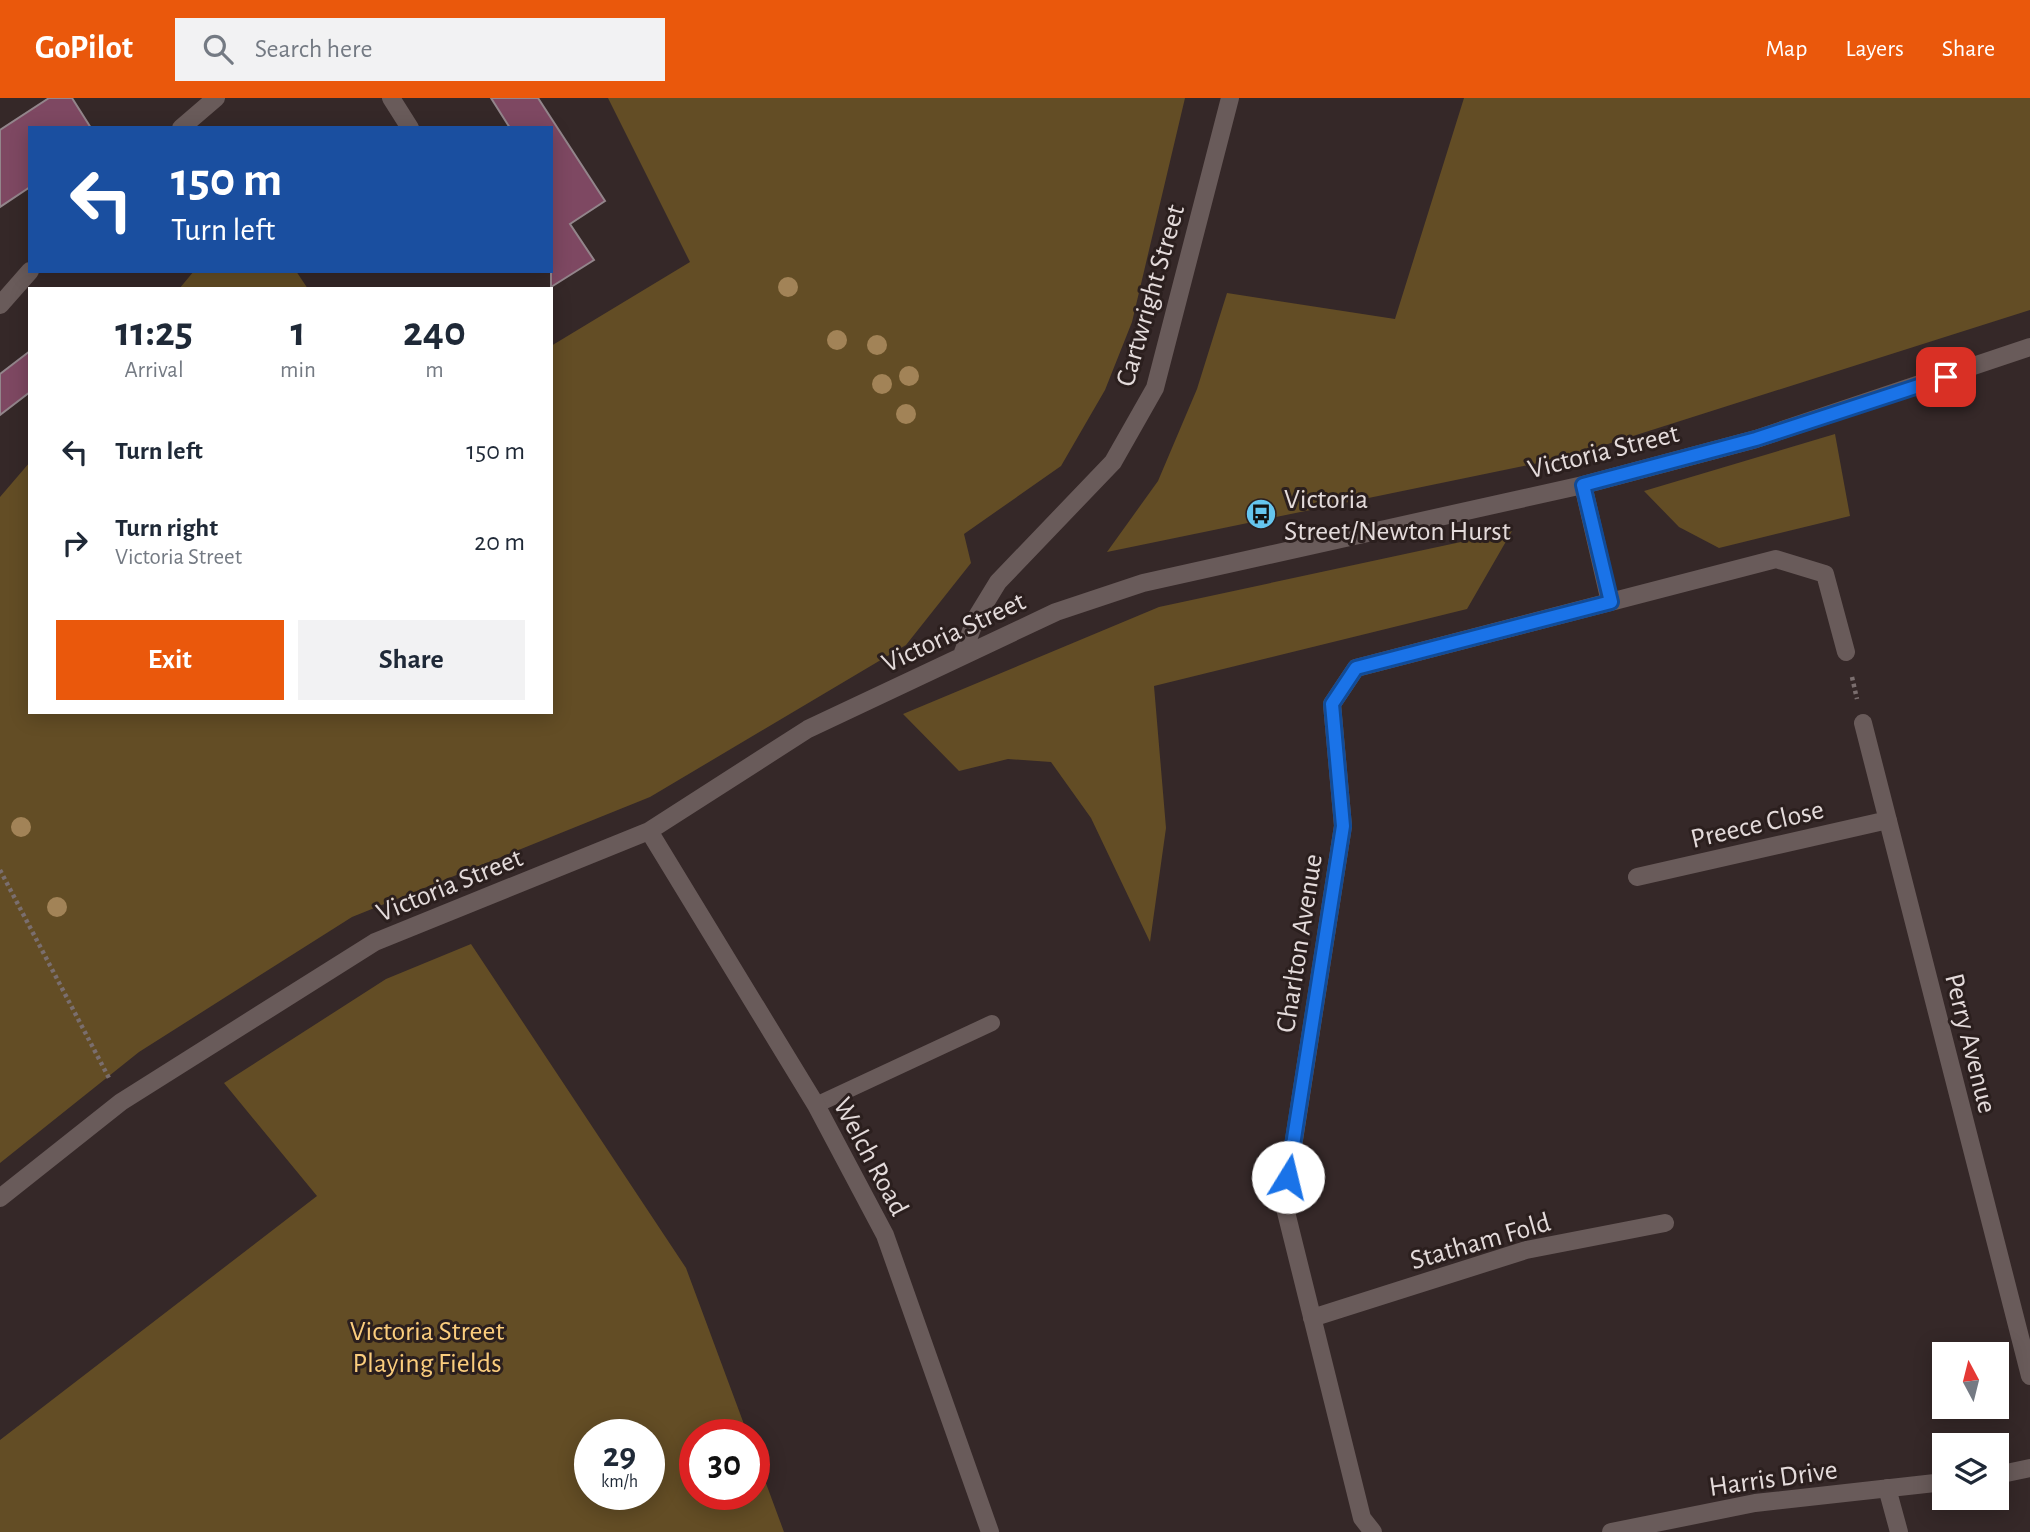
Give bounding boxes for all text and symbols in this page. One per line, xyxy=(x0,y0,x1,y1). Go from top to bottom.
search box xyxy=(175,18,665,81)
icon: search xyxy=(199,30,237,68)
text: GoPilot xyxy=(35,32,133,65)
text: Search here xyxy=(255,36,372,62)
text: Map xyxy=(1765,37,1807,61)
text: Layers xyxy=(1845,37,1904,61)
text: Share xyxy=(1942,37,1995,61)
icon: left xyxy=(56,154,147,245)
text: 150 m xyxy=(171,156,282,205)
street label: Cartwright Street xyxy=(1112,201,1190,390)
text: Turn left xyxy=(171,214,275,246)
text: 11:25 xyxy=(115,311,193,353)
text: 1 xyxy=(290,311,306,353)
text: 240 xyxy=(403,311,466,353)
pin xyxy=(1916,347,1976,407)
icon: arrive xyxy=(1927,358,1965,396)
text: Arrival xyxy=(124,359,184,382)
text: min xyxy=(280,359,316,382)
text: m xyxy=(425,359,444,382)
street label: Victoria Street xyxy=(1525,420,1682,484)
icon: left xyxy=(56,433,94,471)
text: Turn left xyxy=(115,438,203,464)
text: 150 m xyxy=(466,438,525,464)
place label: Victoria Street/Newton Hurst xyxy=(1284,486,1511,546)
bus stop icon: Victoria Street/Newton Hurst xyxy=(1244,497,1278,531)
text: Turn right xyxy=(115,515,218,541)
icon: right xyxy=(56,524,94,562)
text: 20 m xyxy=(474,529,525,555)
text: Victoria Street xyxy=(115,546,242,569)
street label: Victoria Street xyxy=(878,587,1030,678)
button: Exit xyxy=(56,620,284,700)
button: Share xyxy=(298,620,525,700)
street label: Preece Close xyxy=(1688,796,1827,854)
street label: Victoria Street xyxy=(373,844,527,928)
street label: Charlton Avenue xyxy=(1272,852,1328,1035)
street label: Perry Avenue xyxy=(1939,971,2001,1116)
street label: Welch Road xyxy=(828,1093,913,1221)
position arrow xyxy=(1251,1140,1325,1214)
street label: Statham Fold xyxy=(1407,1209,1554,1275)
park label: Victoria Street Playing Fields xyxy=(350,1318,504,1378)
north arrow xyxy=(1932,1342,2009,1419)
map controls xyxy=(1932,1342,2009,1510)
speed limit sign: 30 xyxy=(679,1419,770,1510)
button: layers xyxy=(1932,1433,2009,1510)
text: 29 xyxy=(603,1438,636,1473)
street label: Harris Drive xyxy=(1707,1456,1839,1502)
text: km/h xyxy=(601,1473,638,1491)

